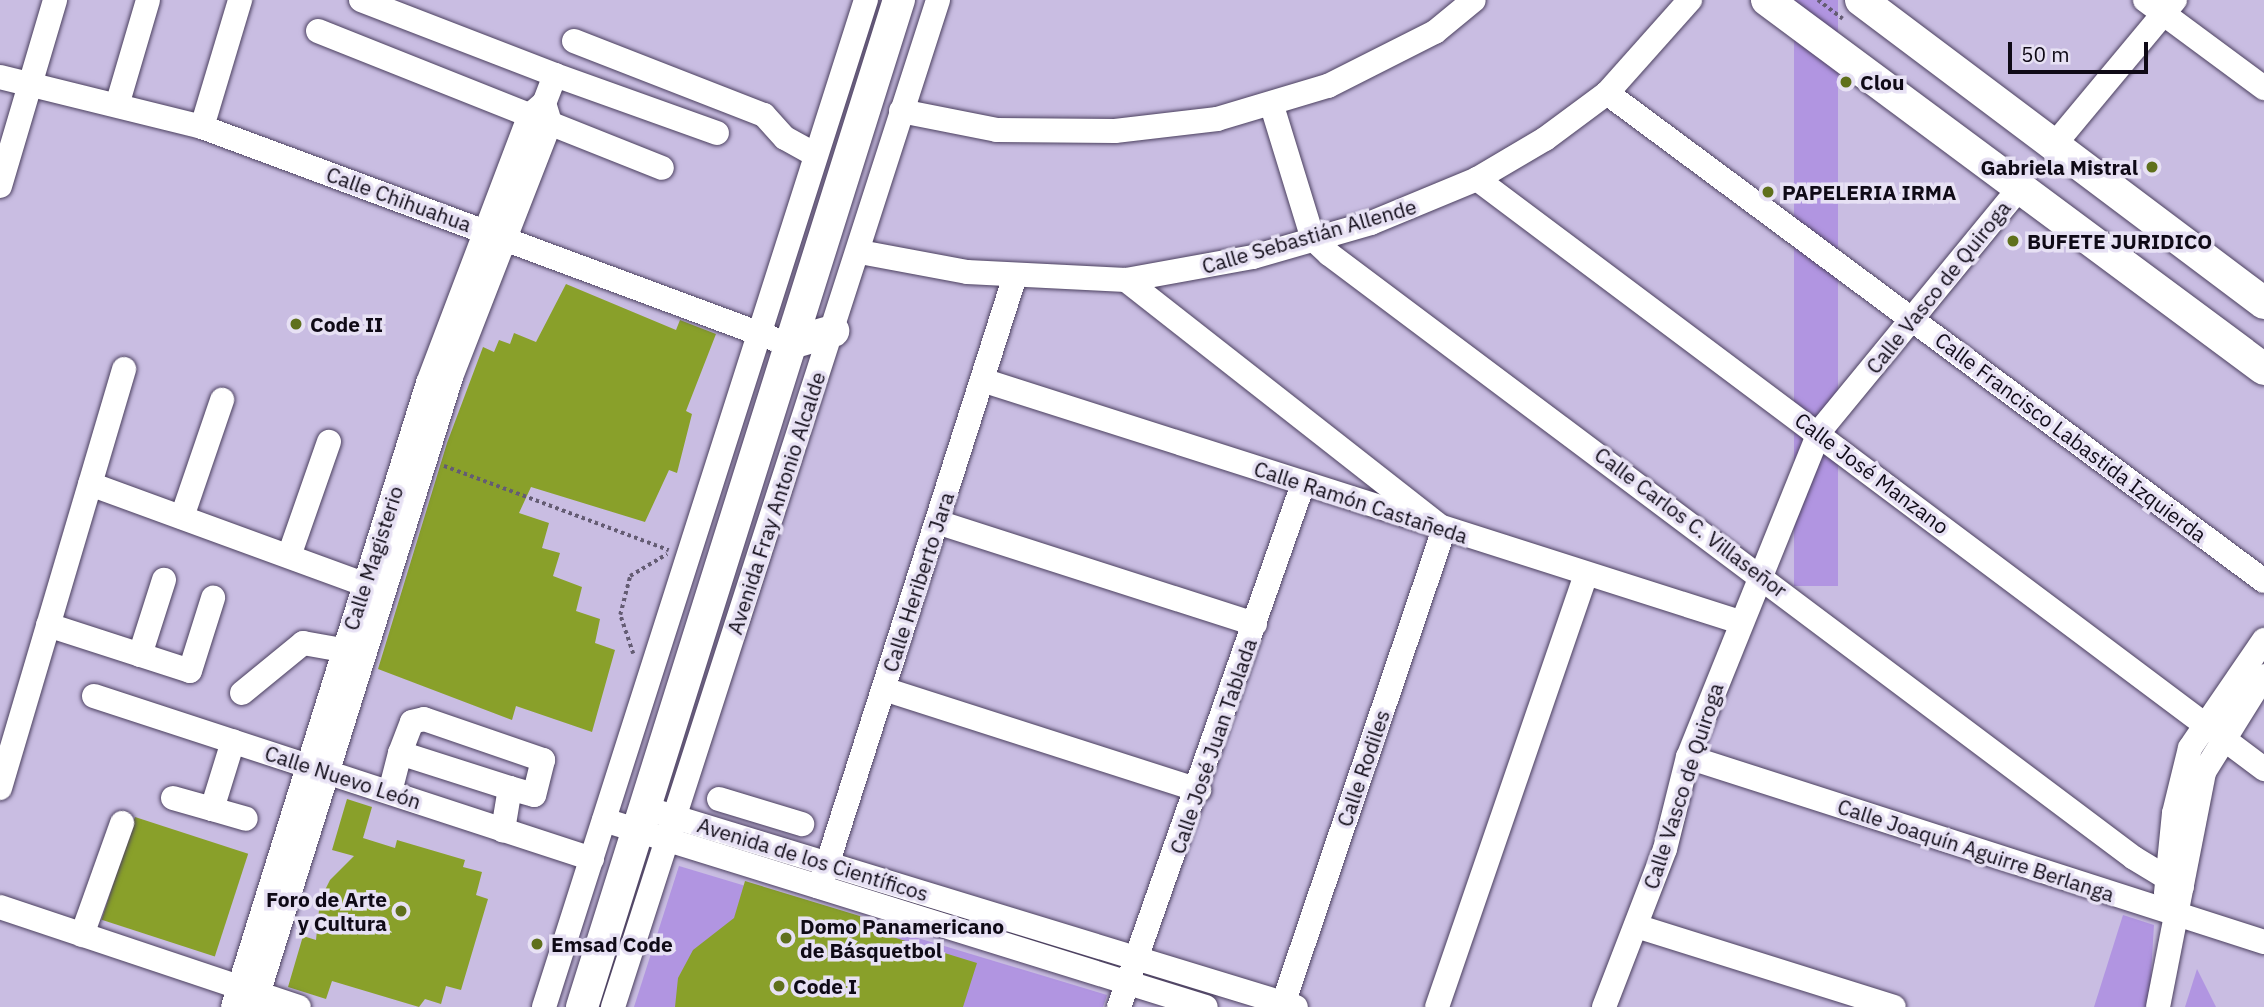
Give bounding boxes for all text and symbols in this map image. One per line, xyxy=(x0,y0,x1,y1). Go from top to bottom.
scale bar xyxy=(2012,28,2152,72)
text: 50 m xyxy=(2021,40,2070,68)
place label: Clou xyxy=(1860,69,1904,95)
marker: Clou xyxy=(1838,74,1854,90)
place label: Gabriela Mistral xyxy=(1980,154,2138,180)
marker: Gabriela Mistral xyxy=(2144,159,2160,175)
street label: Calle Chihuahua xyxy=(323,161,475,237)
place label: PAPELERIA IRMA xyxy=(1782,179,1956,205)
marker: PAPELERIA IRMA xyxy=(1760,184,1776,200)
street label: Calle Sebastián Allende xyxy=(1199,193,1419,279)
street label: Calle Vasco de Quiroga xyxy=(1861,195,2015,379)
place label: BUFETE JURIDICO xyxy=(2027,228,2212,254)
marker: BUFETE JURIDICO xyxy=(2005,233,2021,249)
place label: Code II xyxy=(310,311,383,337)
marker: Code II xyxy=(288,316,304,332)
street label: Calle Francisco Labastida Izquierda xyxy=(1930,327,2212,547)
street label: Avenida Fray Antonio Alcalde xyxy=(722,369,830,637)
street label: Calle José Manzano xyxy=(1790,407,1954,539)
street label: Calle Carlos C. Villaseñor xyxy=(1590,441,1792,603)
street label: Calle Ramón Castañeda xyxy=(1251,456,1471,548)
street label: Calle Magisterio xyxy=(338,483,408,633)
street label: Calle Heriberto Jara xyxy=(877,489,959,675)
street label: Calle José Juan Tablada xyxy=(1164,635,1262,857)
street label: Calle Vasco de Quiroga xyxy=(1638,680,1728,892)
street label: Calle Rodiles xyxy=(1331,706,1395,830)
street label: Calle Nuevo León xyxy=(262,740,424,814)
street label: Calle Joaquín Aguirre Berlanga xyxy=(1834,793,2118,907)
street label: Avenida de los Científicos xyxy=(694,812,932,906)
place label: Foro de Arte y Cultura xyxy=(266,886,387,936)
marker: Foro de Arte y Cultura xyxy=(393,903,409,919)
place label: Domo Panamericano de Básquetbol xyxy=(800,913,1004,963)
marker: Domo Panamericano de Básquetbol xyxy=(778,930,794,946)
place label: Emsad Code xyxy=(551,931,673,957)
marker: Emsad Code xyxy=(529,936,545,952)
place label: Code I xyxy=(793,973,857,999)
marker: Code I xyxy=(771,978,787,994)

